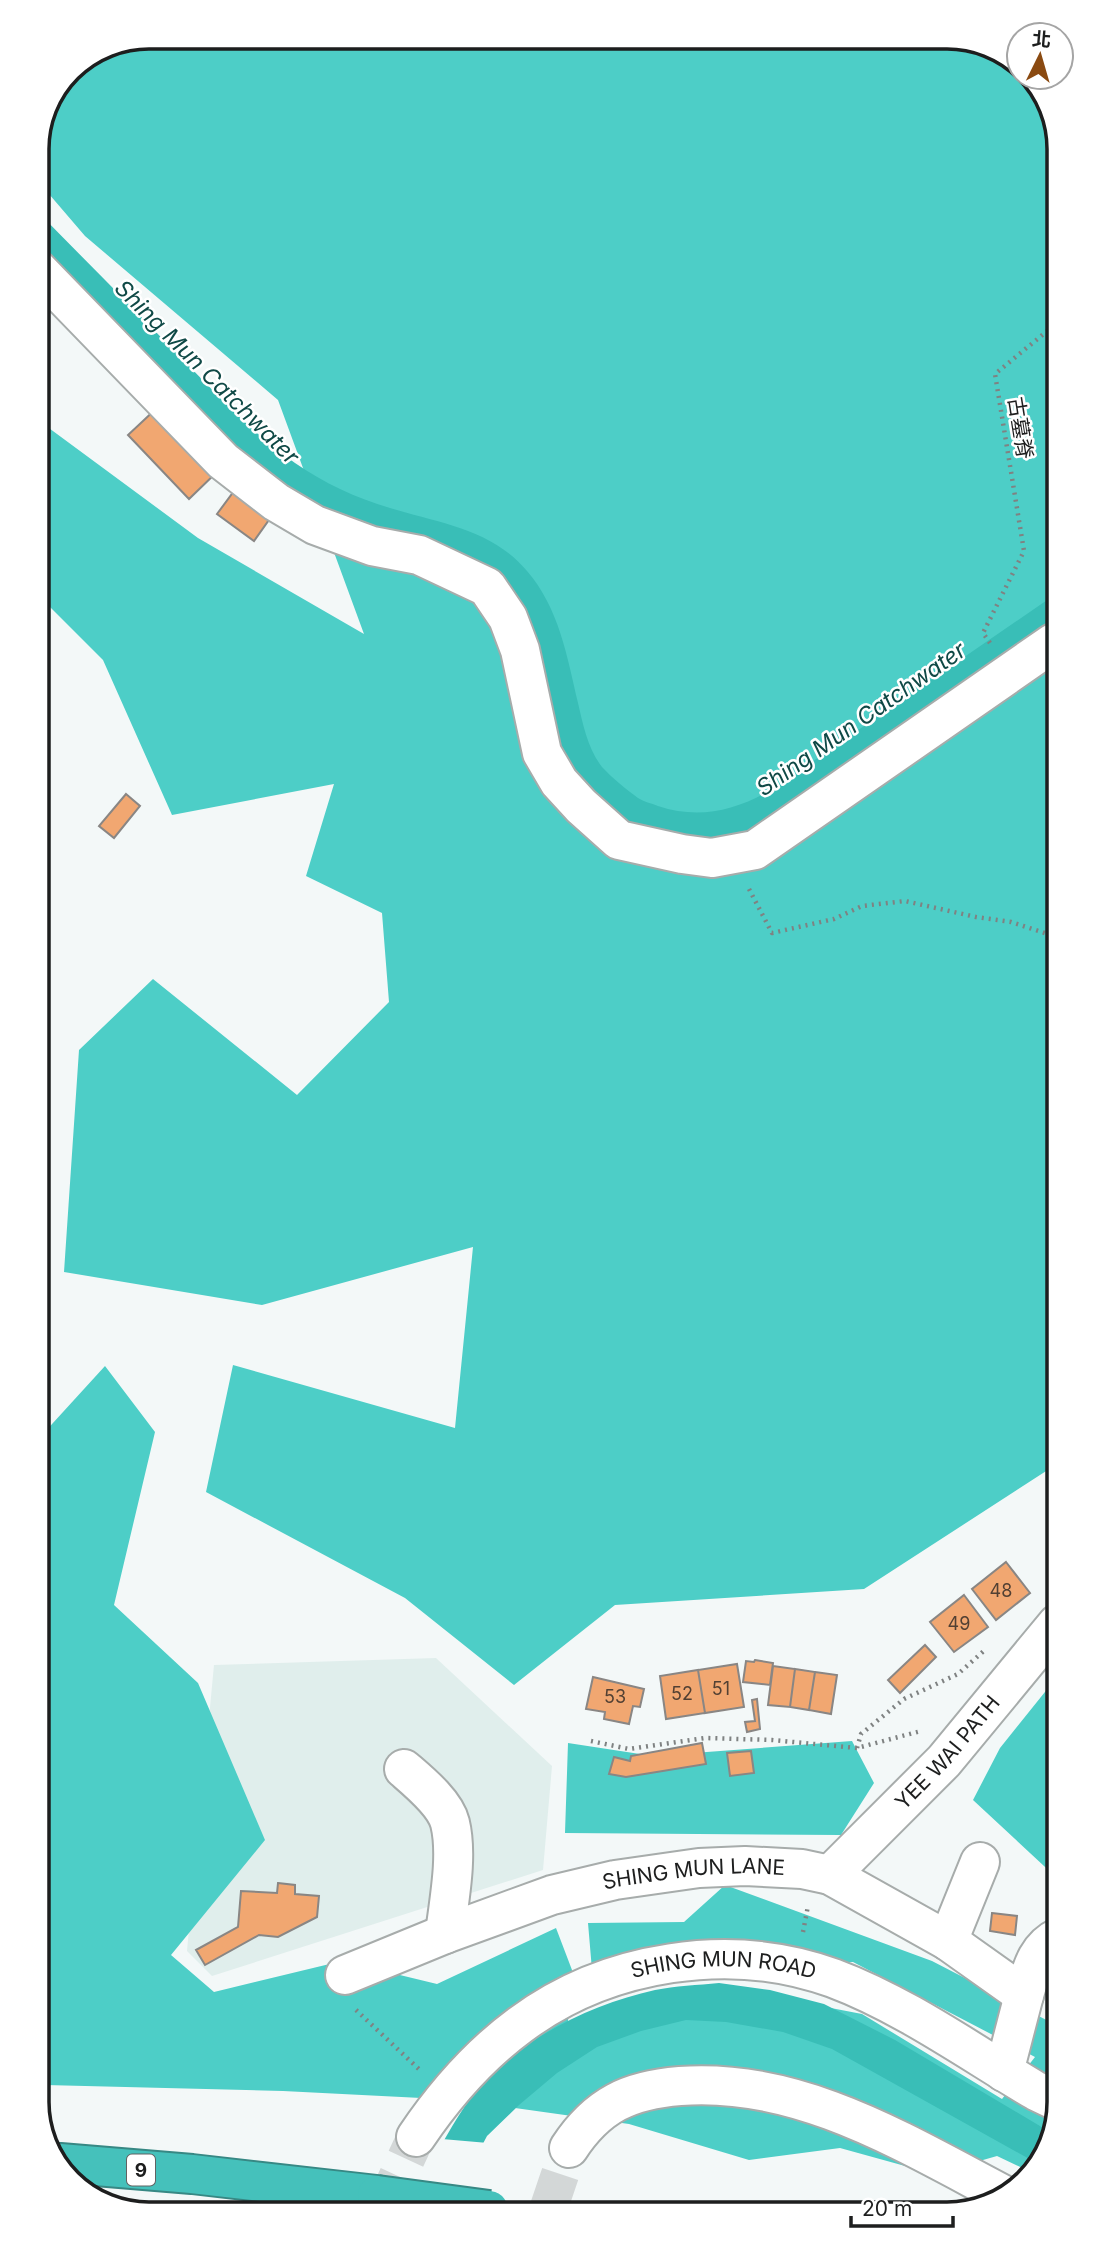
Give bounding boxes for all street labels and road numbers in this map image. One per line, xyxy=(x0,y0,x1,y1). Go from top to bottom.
street label: 古墓脊 xyxy=(1003,395,1038,461)
street label: YEE WAI PATH xyxy=(890,1690,1005,1814)
street label: SHING MUN LANE xyxy=(600,1853,786,1895)
street label: SHING MUN ROAD xyxy=(628,1946,819,1984)
road number: 9 xyxy=(127,2154,155,2186)

